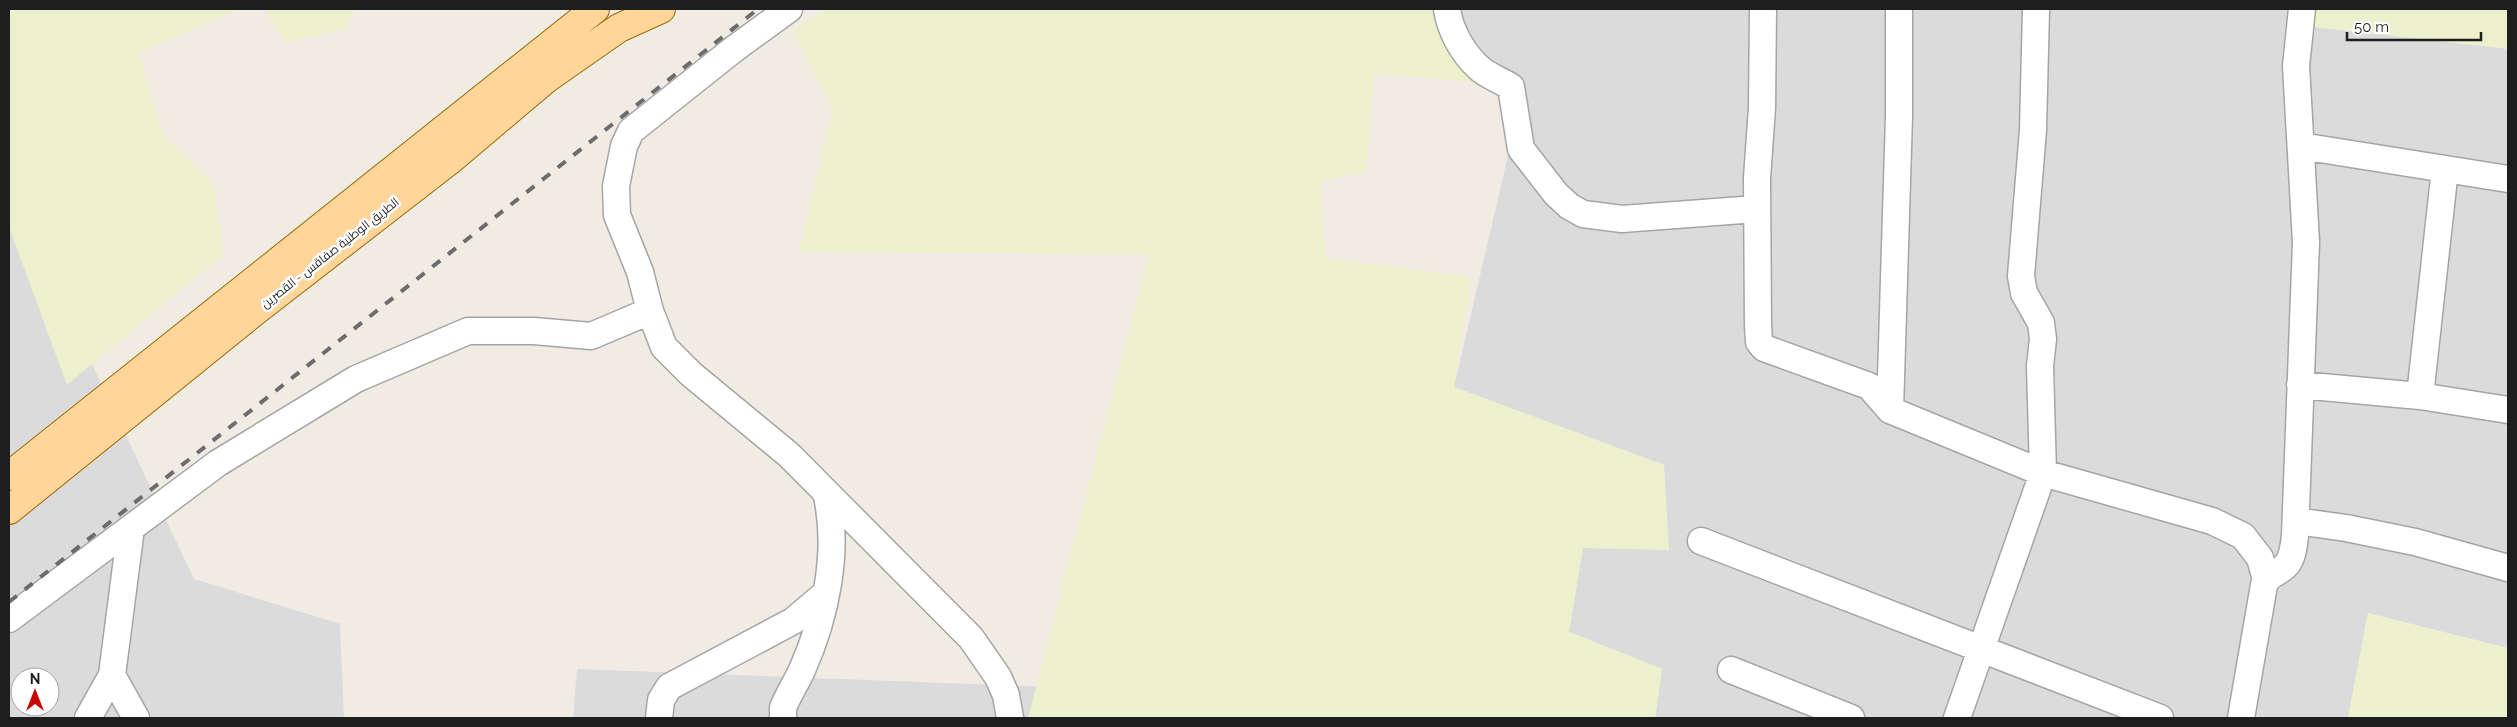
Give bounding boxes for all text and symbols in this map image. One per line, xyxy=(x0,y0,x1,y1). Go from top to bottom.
scale bar xyxy=(2347,10,2481,42)
text: 50 m xyxy=(2354,18,2389,36)
street label: الطريق الوطنية صفاقس - القصرين xyxy=(258,195,402,311)
north arrow xyxy=(10,667,60,717)
text: N xyxy=(30,671,40,687)

